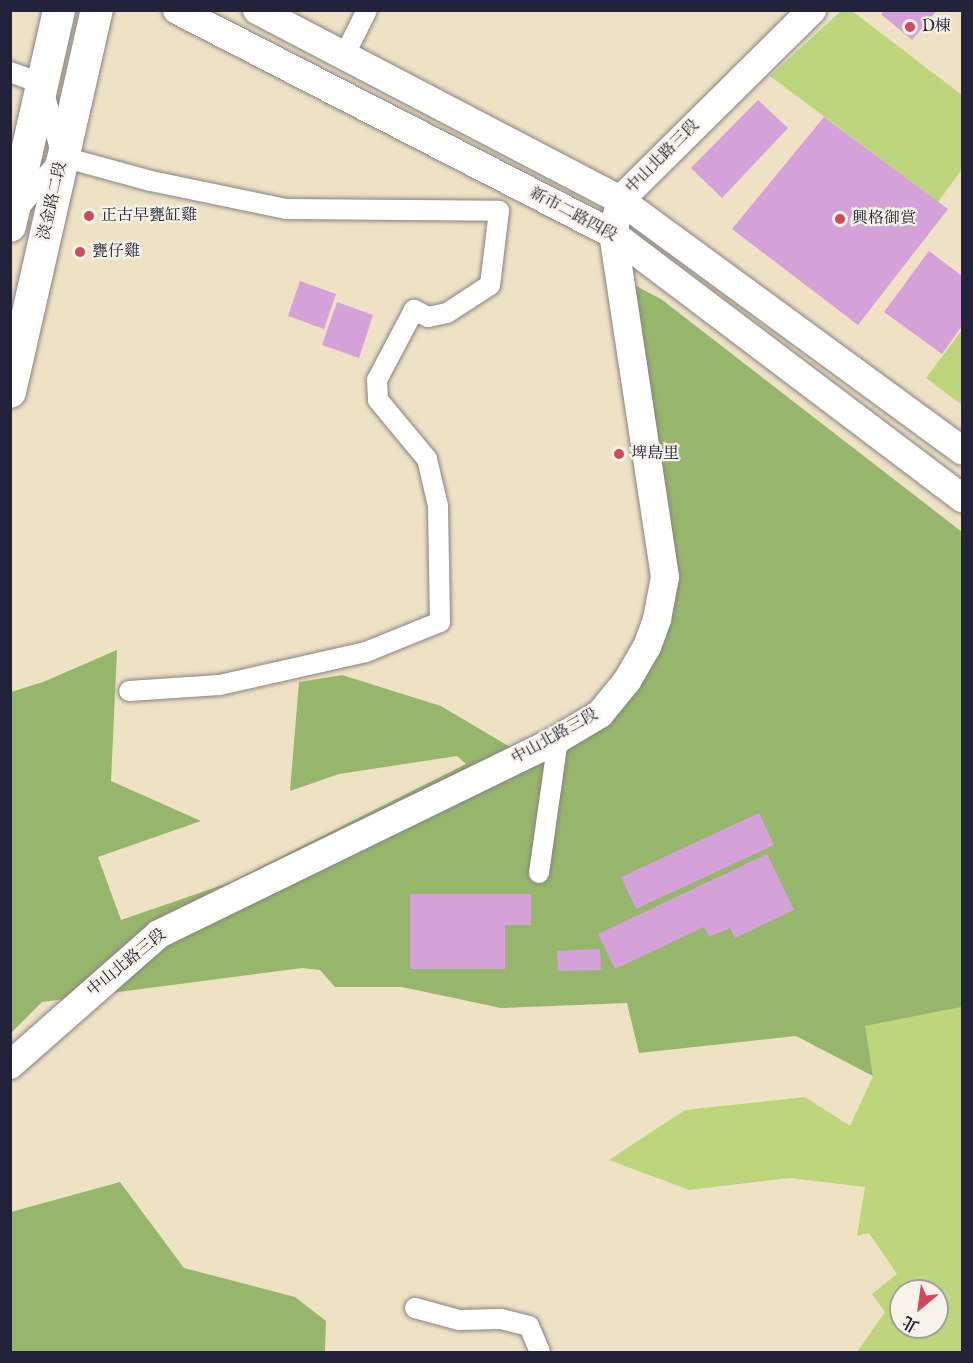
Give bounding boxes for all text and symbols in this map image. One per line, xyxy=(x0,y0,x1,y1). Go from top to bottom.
place label: D棟 xyxy=(922,17,951,37)
marker: D棟 xyxy=(903,20,917,34)
street label: 中山北路三段 xyxy=(622,116,704,198)
street label: 淡金路二段 xyxy=(35,160,71,242)
street label: 新市二路四段 xyxy=(526,184,620,246)
place label: 正古早甕缸雞 xyxy=(101,206,197,226)
marker: 正古早甕缸雞 xyxy=(82,209,96,223)
place label: 興格御賞 xyxy=(852,209,916,229)
marker: 興格御賞 xyxy=(833,212,847,226)
place label: 甕仔雞 xyxy=(92,242,140,262)
marker: 甕仔雞 xyxy=(73,245,87,259)
place label: 埤島里 xyxy=(631,444,679,464)
marker: 埤島里 xyxy=(612,447,626,461)
street label: 中山北路三段 xyxy=(508,705,602,769)
street label: 中山北路三段 xyxy=(84,925,170,1001)
north arrow xyxy=(889,1279,949,1339)
text: 北 xyxy=(899,1310,923,1336)

